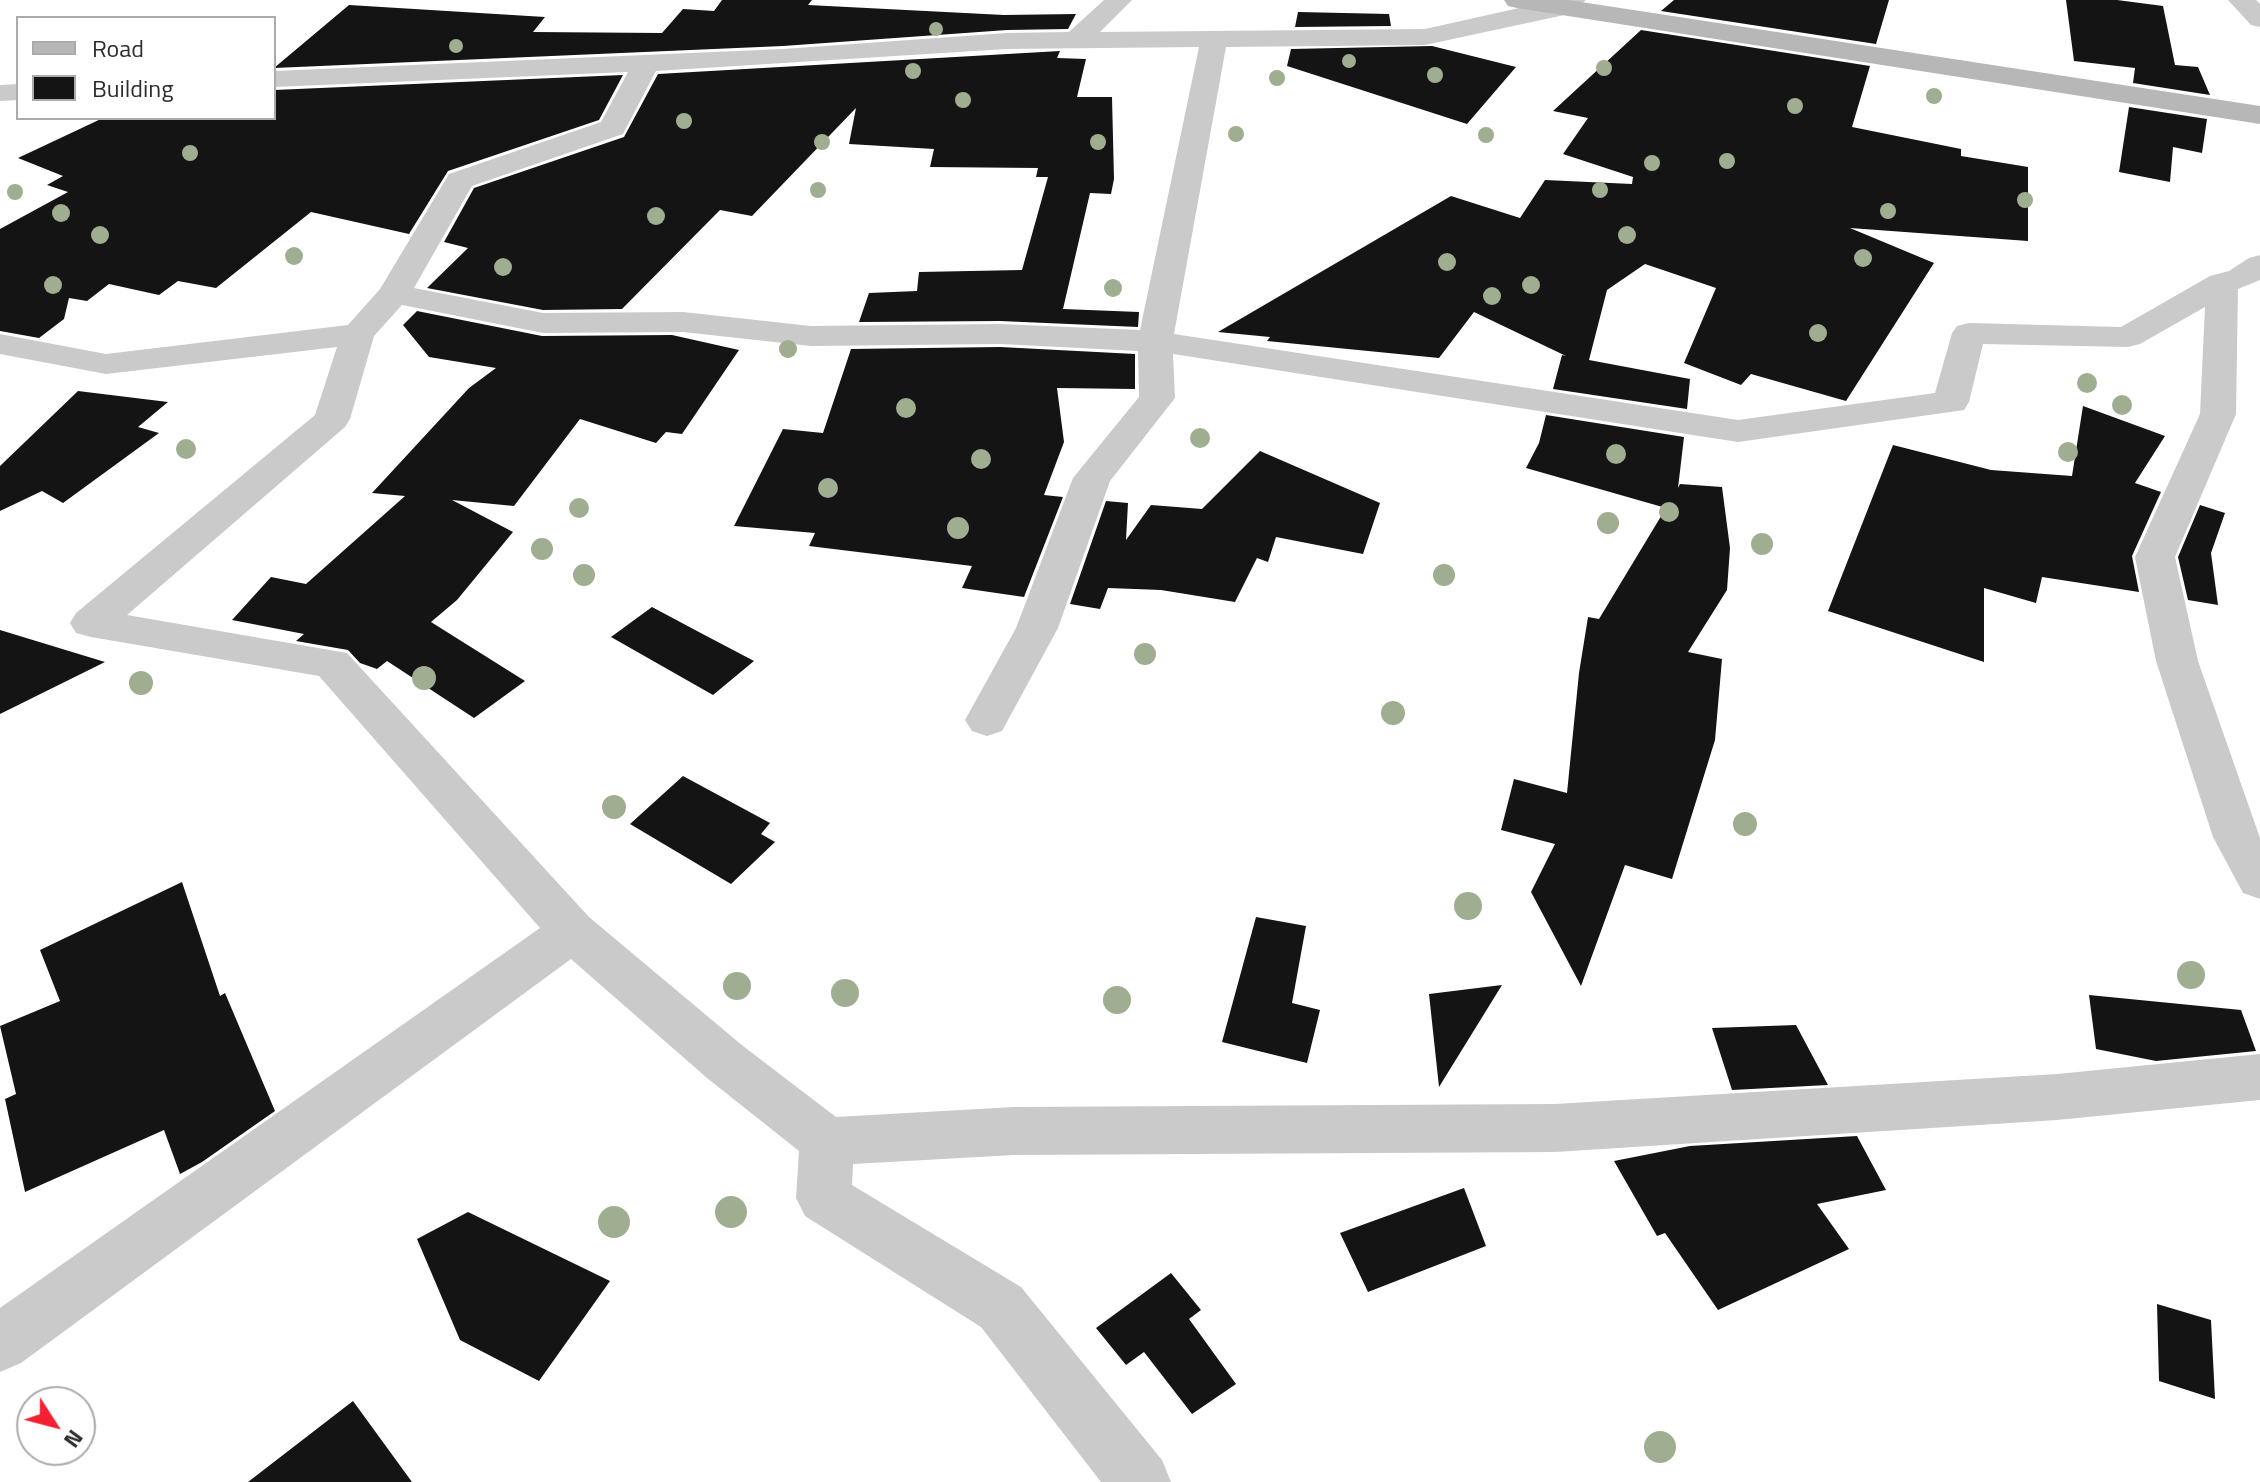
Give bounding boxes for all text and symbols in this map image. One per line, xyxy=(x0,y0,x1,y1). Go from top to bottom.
legend xyxy=(16,16,276,120)
text: Road xyxy=(92,30,144,66)
text: Building xyxy=(92,70,174,106)
north arrow xyxy=(16,1386,96,1466)
text: N xyxy=(56,1423,92,1455)

